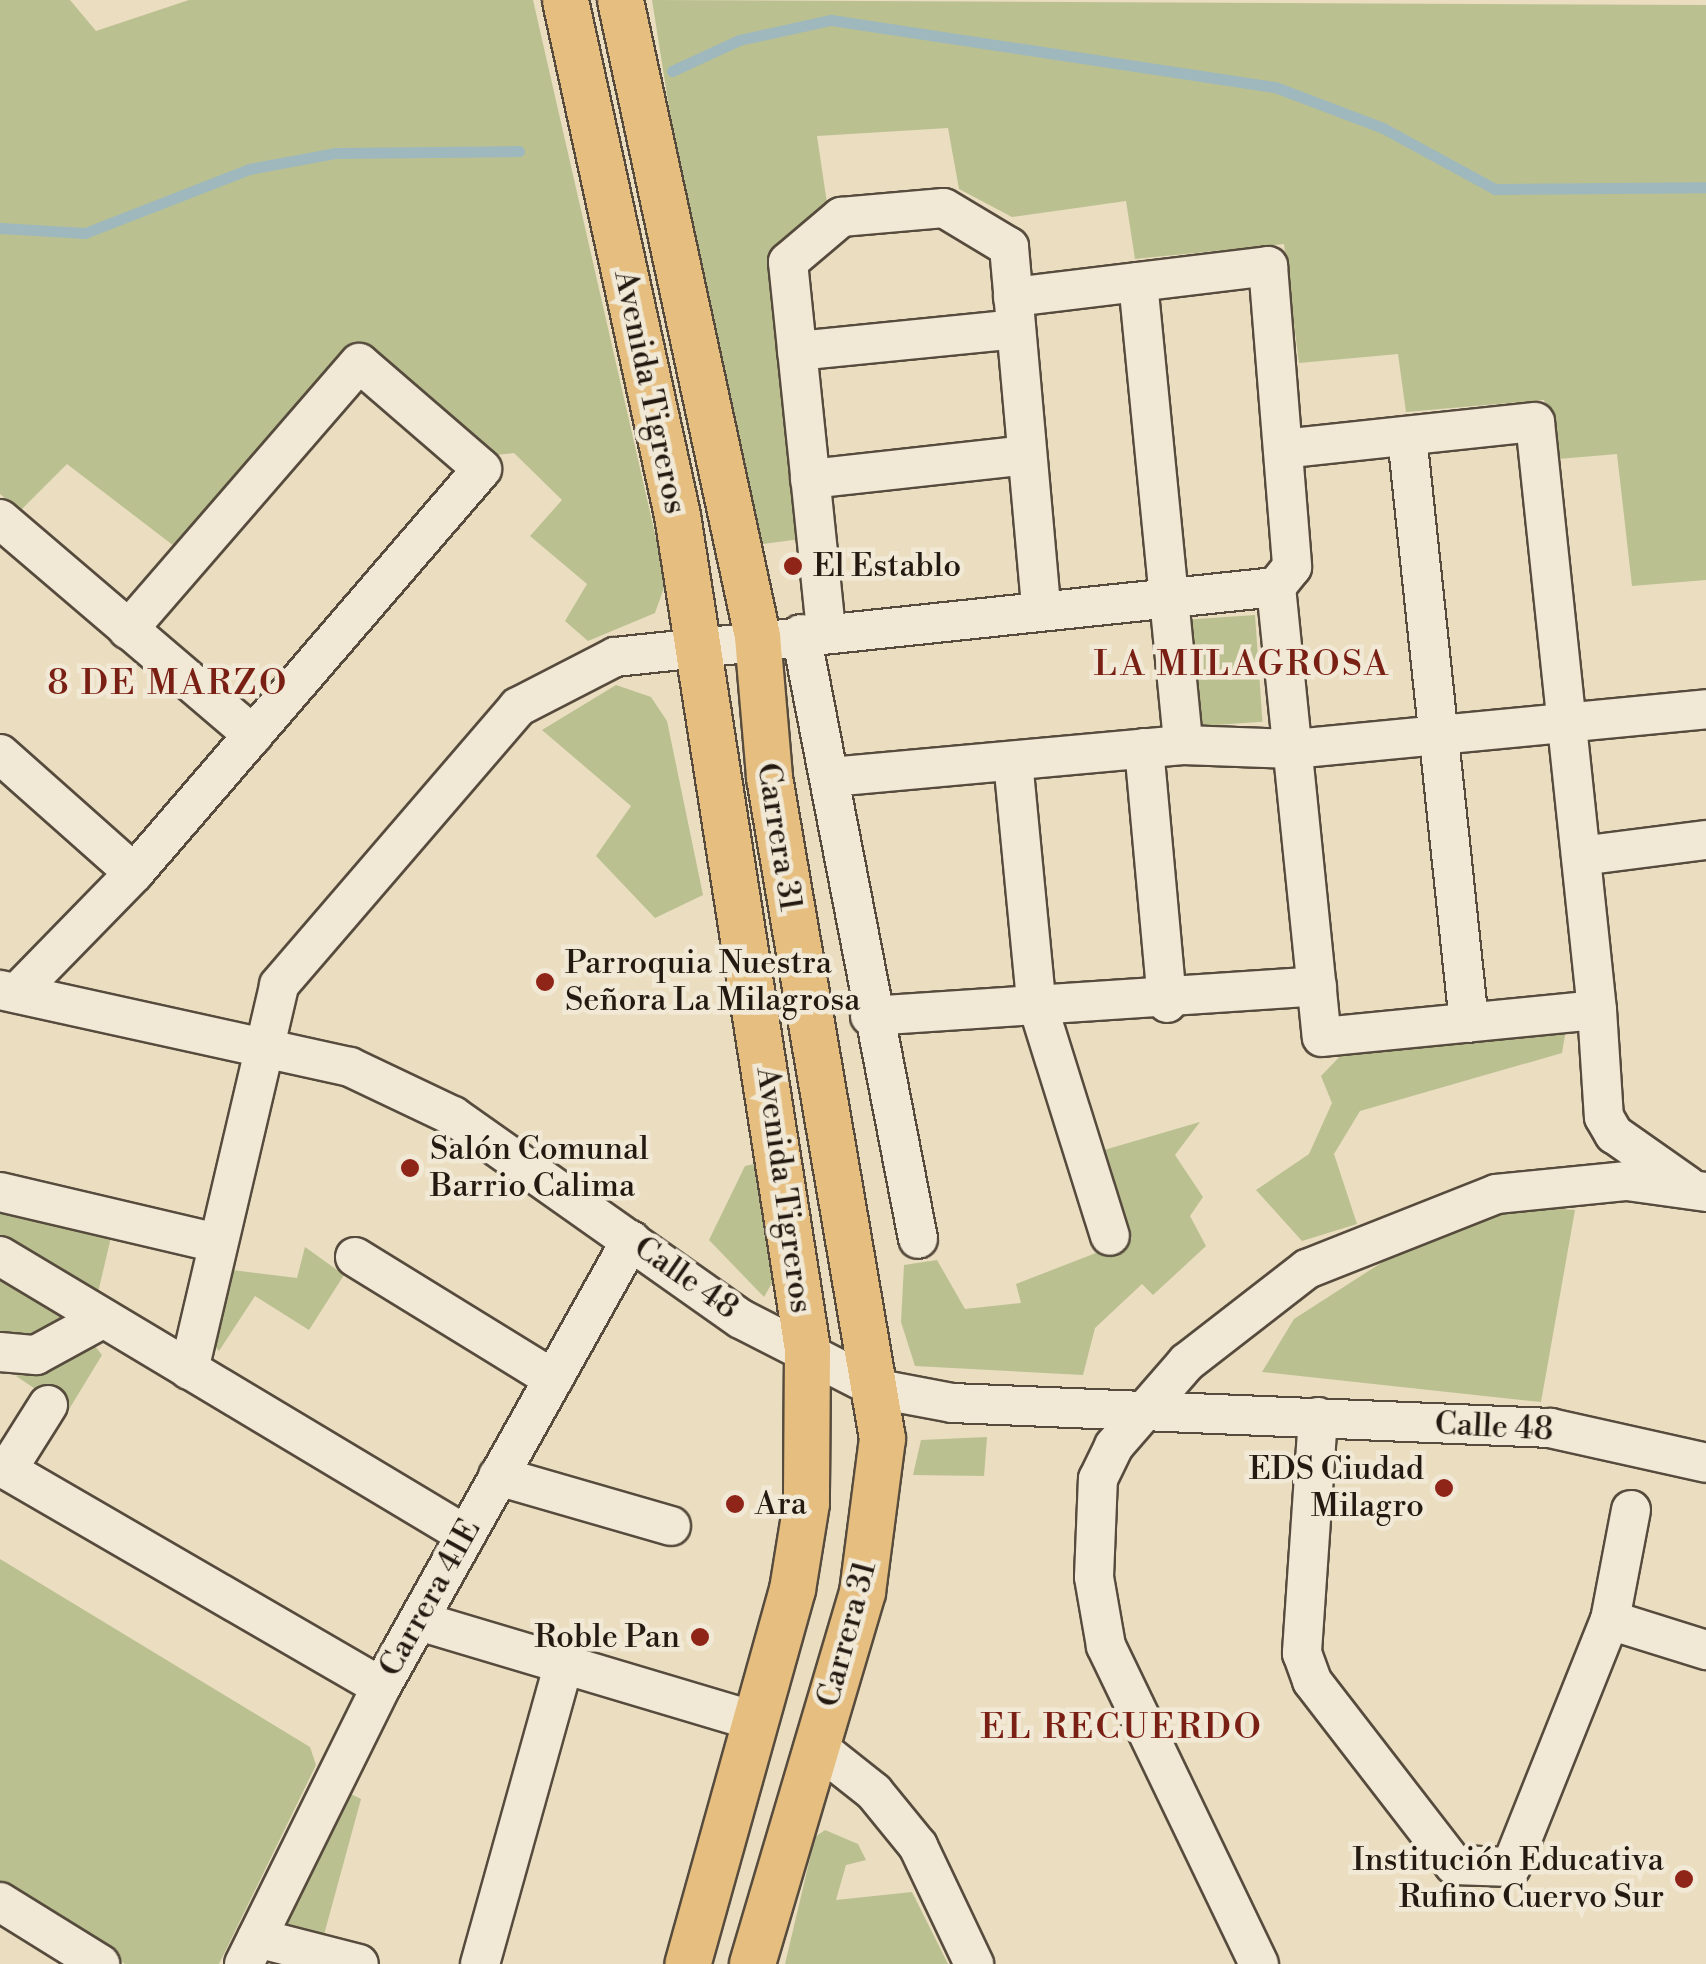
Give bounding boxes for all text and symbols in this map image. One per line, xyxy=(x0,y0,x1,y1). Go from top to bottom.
street label: Avenida Tigreros xyxy=(605,267,695,517)
place label: El Establo xyxy=(813,547,961,585)
marker: El Establo xyxy=(782,555,804,577)
district label: LA MILAGROSA xyxy=(1093,644,1391,686)
district label: 8 DE MARZO xyxy=(47,663,289,705)
street label: Carrera 31 xyxy=(748,760,810,914)
place label: Parroquia Nuestra Señora La Milagrosa xyxy=(565,945,861,1020)
marker: Parroquia Nuestra Señora La Milagrosa xyxy=(534,971,556,993)
street label: Avenida Tigreros xyxy=(748,1065,820,1315)
place label: Salón Comunal Barrio Calima xyxy=(430,1131,649,1206)
marker: Salón Comunal Barrio Calima xyxy=(399,1157,421,1179)
street label: Calle 48 xyxy=(626,1228,746,1328)
street label: Calle 48 xyxy=(1434,1405,1554,1449)
place label: EDS Ciudad Milagro xyxy=(1249,1451,1424,1526)
marker: EDS Ciudad Milagro xyxy=(1433,1477,1455,1499)
place label: Ara xyxy=(755,1485,807,1523)
marker: Ara xyxy=(724,1493,746,1515)
street label: Carrera 41E xyxy=(371,1513,489,1683)
street label: Carrera 31 xyxy=(809,1557,885,1711)
place label: Roble Pan xyxy=(534,1618,680,1656)
marker: Roble Pan xyxy=(689,1626,711,1648)
district label: EL RECUERDO xyxy=(981,1707,1263,1749)
place label: Institución Educativa Rufino Cuervo Sur xyxy=(1352,1842,1664,1917)
marker: Institución Educativa Rufino Cuervo Sur xyxy=(1673,1868,1695,1890)

